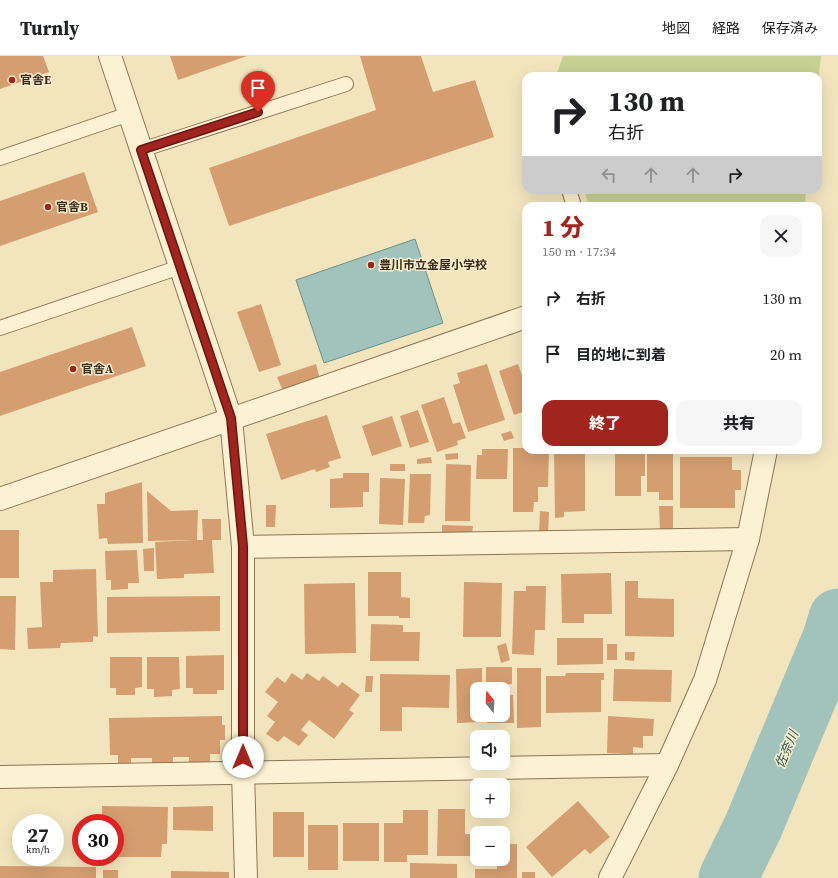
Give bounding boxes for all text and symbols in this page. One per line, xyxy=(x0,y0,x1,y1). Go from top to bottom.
text: Turnly xyxy=(20,15,79,41)
text: 地図 xyxy=(662,18,690,38)
text: 経路 xyxy=(712,18,740,38)
text: 保存済み xyxy=(762,18,818,38)
pin xyxy=(241,71,275,112)
place label: 官舎E xyxy=(20,72,51,88)
marker: 官舎E xyxy=(7,75,17,85)
icon: arrive xyxy=(247,77,269,99)
text: 130 m xyxy=(608,82,685,120)
icon: right xyxy=(542,88,594,140)
text: 右折 xyxy=(608,120,644,145)
icon: left xyxy=(598,164,620,186)
icon: ahead xyxy=(640,164,662,186)
icon: ahead xyxy=(682,164,704,186)
icon: right xyxy=(724,164,746,186)
place label: 官舎B xyxy=(56,199,88,215)
marker: 官舎B xyxy=(43,202,53,212)
text: 1 分 xyxy=(542,211,584,244)
button: close xyxy=(760,215,802,257)
text: 150 m · 17:34 xyxy=(542,243,616,260)
place label: 豊川市立金屋小学校 xyxy=(379,257,487,273)
marker: 豊川市立金屋小学校 xyxy=(366,260,376,270)
icon: right xyxy=(542,287,564,309)
text: 右折 xyxy=(576,288,606,309)
text: 130 m xyxy=(762,288,802,309)
icon: arrive xyxy=(542,343,564,365)
text: 目的地に到着 xyxy=(576,344,666,365)
text: 20 m xyxy=(770,344,802,365)
place label: 官舎A xyxy=(81,361,113,377)
marker: 官舎A xyxy=(68,364,78,374)
button: 終了 xyxy=(542,400,668,446)
button: 共有 xyxy=(676,400,802,446)
north arrow xyxy=(470,682,510,722)
map controls xyxy=(470,682,510,866)
water label: 佐奈川 xyxy=(771,726,803,770)
button: sound xyxy=(470,730,510,770)
position arrow xyxy=(222,736,264,778)
button: + xyxy=(470,778,510,818)
speed limit sign: 30 xyxy=(72,814,124,866)
text: 27 xyxy=(27,821,49,849)
button: − xyxy=(470,826,510,866)
text: km/h xyxy=(26,843,50,856)

